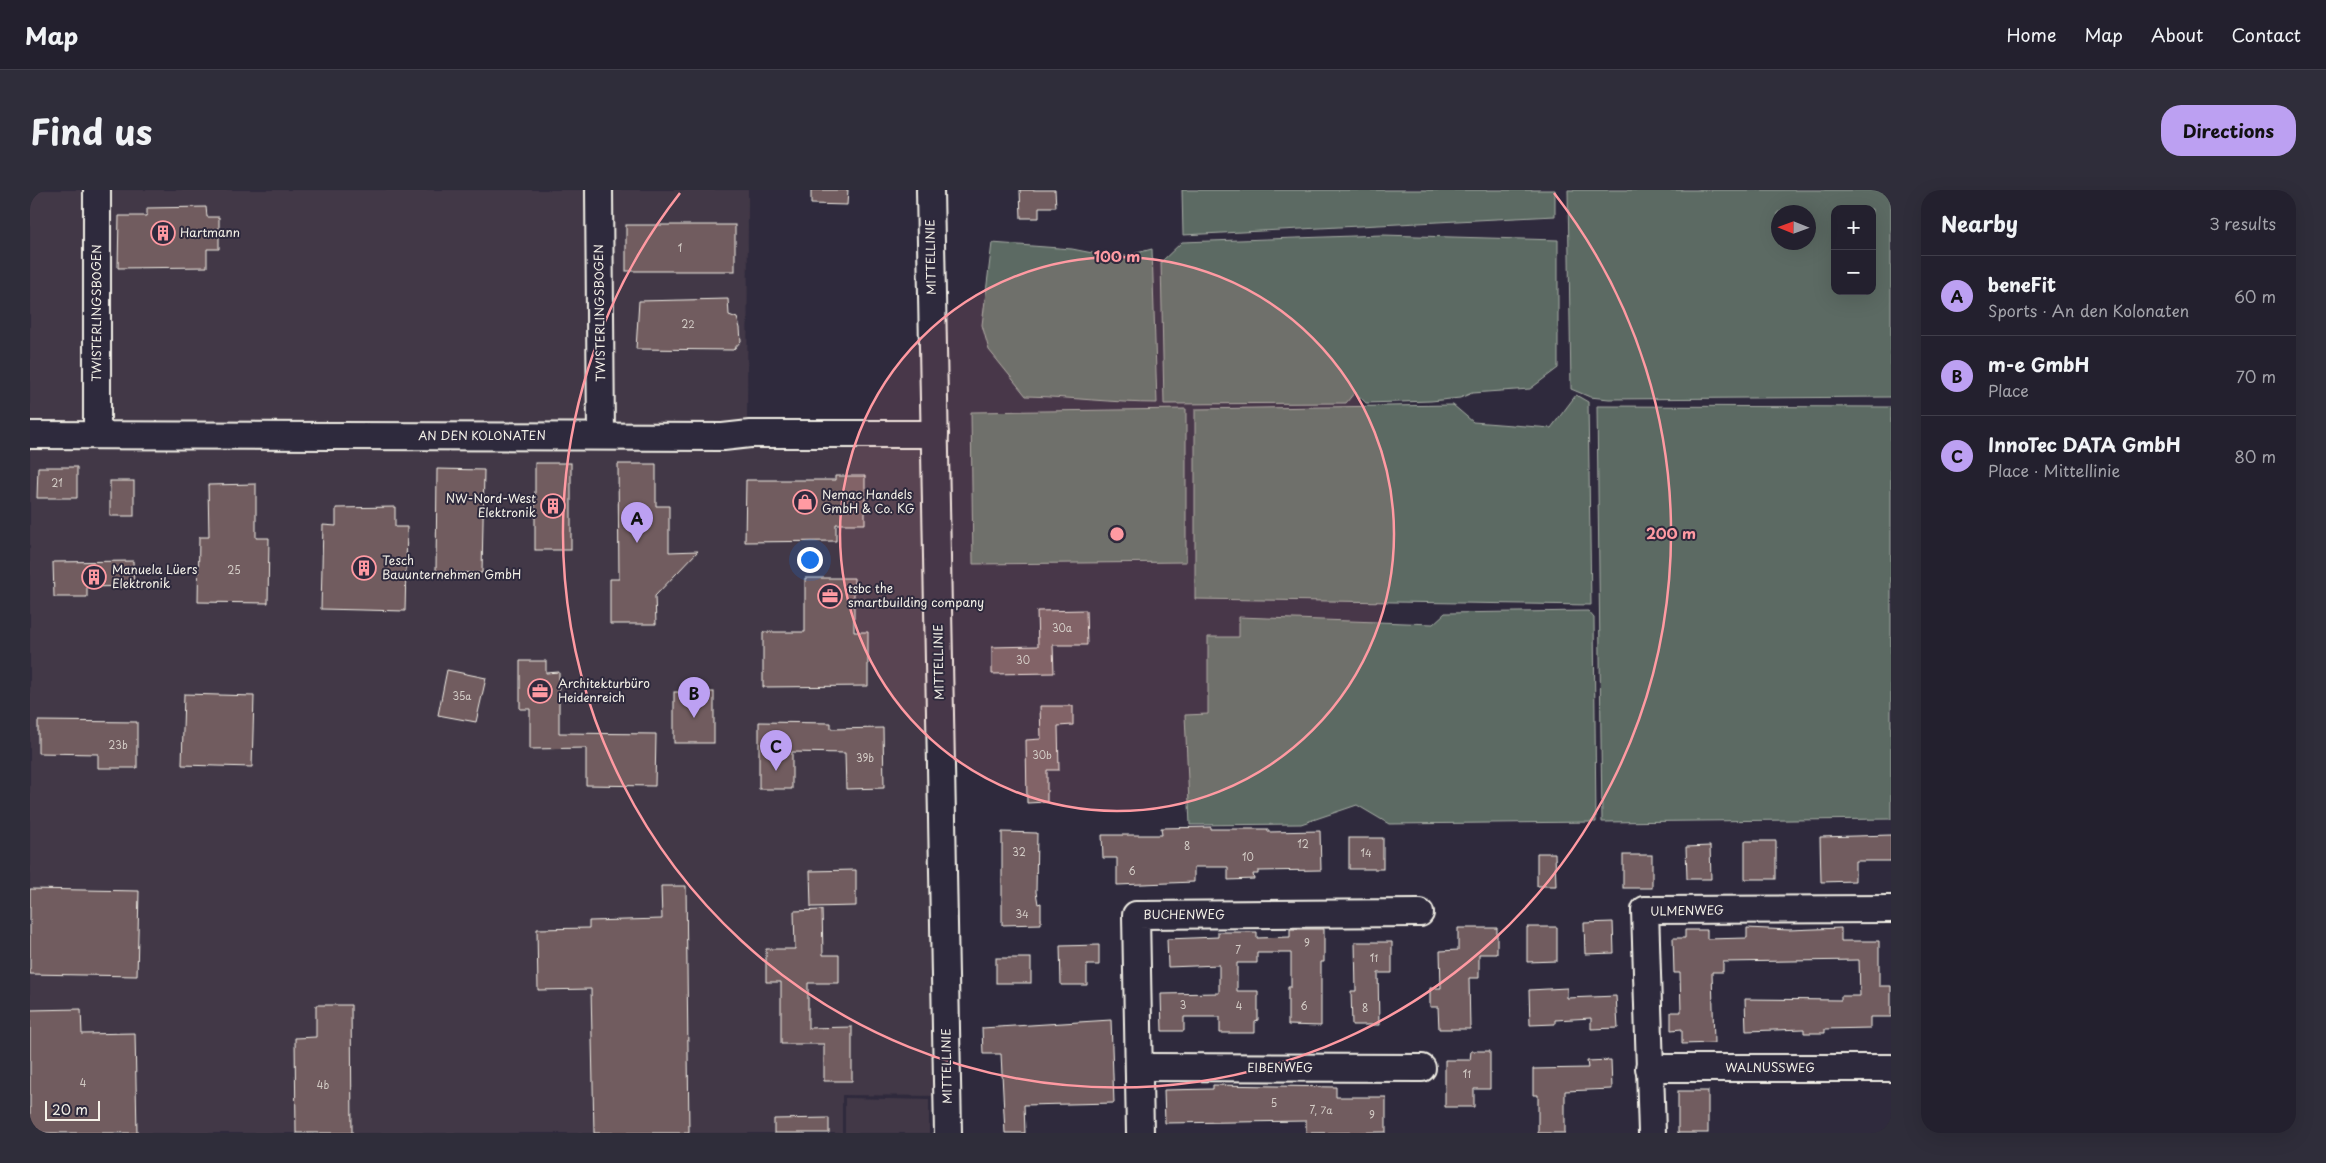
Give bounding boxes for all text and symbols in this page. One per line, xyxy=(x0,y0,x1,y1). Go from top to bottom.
text: Map xyxy=(25,17,78,53)
text: Home xyxy=(2006,21,2056,48)
text: Map xyxy=(2084,21,2123,48)
text: About xyxy=(2151,21,2203,48)
text: Contact xyxy=(2231,21,2301,48)
text: Find us xyxy=(30,104,152,157)
button: Directions xyxy=(2161,105,2296,156)
north arrow xyxy=(1771,205,1816,250)
map controls xyxy=(1831,205,1876,295)
button: + xyxy=(1831,205,1876,250)
text: Nearby xyxy=(1941,207,2018,239)
text: 3 results xyxy=(2209,211,2276,235)
street label: MITTELLINIE xyxy=(920,219,940,295)
building icon: Hartmann xyxy=(150,220,176,246)
place label: Hartmann xyxy=(180,223,240,241)
house number: 1 xyxy=(678,240,682,255)
street label: TWISTERLINGSBOGEN xyxy=(87,244,105,382)
street label: TWISTERLINGSBOGEN xyxy=(589,244,609,382)
text: 100 m xyxy=(1094,244,1140,267)
button: − xyxy=(1831,250,1876,295)
text: beneFit xyxy=(1988,270,2056,298)
text: A xyxy=(1951,284,1963,308)
text: 60 m xyxy=(2234,284,2276,308)
text: Sports · An den Kolonaten xyxy=(1988,298,2190,322)
house number: 22 xyxy=(681,316,695,331)
text: m-e GmbH xyxy=(1988,350,2089,378)
text: B xyxy=(1952,364,1962,388)
text: 70 m xyxy=(2236,364,2276,388)
text: Place xyxy=(1988,378,2029,402)
street label: AN DEN KOLONATEN xyxy=(418,426,546,444)
text: InnoTec DATA GmbH xyxy=(1988,430,2181,458)
text: C xyxy=(1951,444,1963,468)
text: 80 m xyxy=(2234,444,2276,468)
text: Place · Mittellinie xyxy=(1988,458,2120,482)
house number: 21 xyxy=(51,475,63,490)
place label: Nemac Handels GmbH & Co. KG xyxy=(822,485,915,517)
place label: NW-Nord-West Elektronik xyxy=(446,489,536,521)
shop icon: Nemac Handels GmbH & Co. KG xyxy=(792,489,818,515)
building icon: NW-Nord-West Elektronik xyxy=(540,493,566,519)
pin: A xyxy=(621,502,653,543)
text: 200 m xyxy=(1646,521,1696,544)
centre of rings xyxy=(1108,525,1126,543)
your location xyxy=(797,547,823,573)
place label: Tesch Bauunternehmen GmbH xyxy=(382,551,521,583)
building icon: Tesch Bauunternehmen GmbH xyxy=(351,555,377,581)
place label: Manuela Lüers Elektronik xyxy=(112,560,198,592)
house number: 25 xyxy=(227,562,241,577)
building icon: Manuela Lüers Elektronik xyxy=(81,564,107,590)
place label: tsbc the smartbuilding company xyxy=(848,579,984,611)
office icon: tsbc the smartbuilding company xyxy=(817,583,843,609)
house number: 30a xyxy=(1052,620,1073,635)
street label: MITTELLINIE xyxy=(928,624,948,700)
house number: 30 xyxy=(1016,652,1030,667)
place label: Architekturbüro Heidenreich xyxy=(558,674,650,706)
pin: B xyxy=(678,677,710,718)
office icon: Architekturbüro Heidenreich xyxy=(527,678,553,704)
house number: 35a xyxy=(453,688,472,703)
pin: C xyxy=(760,730,792,771)
house number: 23b xyxy=(108,737,128,752)
house number: 30b xyxy=(1032,747,1052,762)
house number: 39b xyxy=(856,750,874,765)
house number: 12 xyxy=(1297,836,1309,851)
house number: 8 xyxy=(1184,838,1190,853)
house number: 32 xyxy=(1012,844,1026,859)
house number: 14 xyxy=(1360,845,1372,860)
house number: 10 xyxy=(1242,849,1254,864)
house number: 6 xyxy=(1128,863,1136,878)
street label: ULMENWEG xyxy=(1650,900,1724,920)
street label: BUCHENWEG xyxy=(1143,905,1225,923)
house number: 34 xyxy=(1015,906,1029,921)
house number: 9 xyxy=(1304,935,1310,950)
house number: 7 xyxy=(1235,942,1241,957)
house number: 11 xyxy=(1370,950,1378,965)
house number: 3 xyxy=(1180,997,1186,1012)
house number: 4 xyxy=(1236,998,1243,1013)
house number: 6 xyxy=(1300,998,1308,1013)
house number: 8 xyxy=(1362,1000,1368,1015)
street label: MITTELLINIE xyxy=(936,1028,956,1104)
street label: EIBENWEG xyxy=(1247,1058,1313,1076)
street label: WALNUSSWEG xyxy=(1725,1058,1815,1076)
house number: 11 xyxy=(1463,1066,1471,1081)
house number: 4 xyxy=(80,1075,87,1090)
house number: 4b xyxy=(317,1077,329,1092)
house number: 5 xyxy=(1271,1095,1277,1110)
scale bar xyxy=(45,1098,100,1121)
text: 20 m xyxy=(52,1099,88,1120)
house number: 7, 7a xyxy=(1309,1102,1333,1117)
house number: 9 xyxy=(1369,1107,1375,1122)

